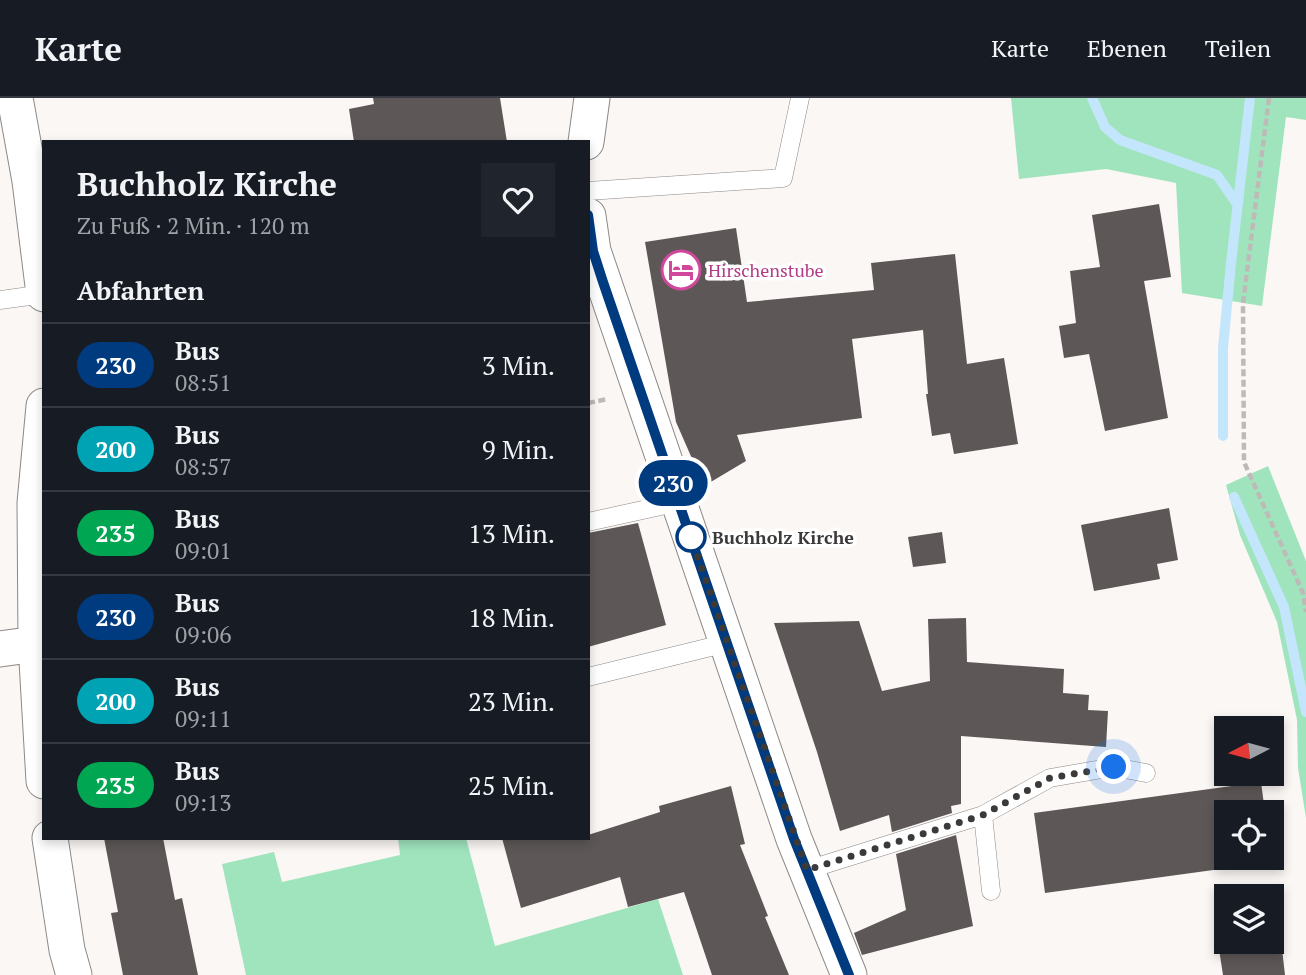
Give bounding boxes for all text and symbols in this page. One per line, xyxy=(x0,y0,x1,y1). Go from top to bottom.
text: Karte xyxy=(35,27,122,70)
text: Karte xyxy=(991,32,1049,64)
text: Ebenen xyxy=(1087,32,1167,64)
text: Teilen xyxy=(1205,32,1271,64)
text: Buchholz Kirche xyxy=(77,162,337,205)
button: heart xyxy=(481,163,555,237)
text: Zu Fuß · 2 Min. · 120 m xyxy=(77,210,310,241)
hotel icon: Hirschenstube xyxy=(660,249,702,291)
place label: Hirschenstube xyxy=(708,258,824,282)
text: Abfahrten xyxy=(77,273,204,307)
text: Bus xyxy=(175,333,220,367)
text: 3 Min. xyxy=(482,348,555,382)
text: 230 xyxy=(95,349,136,381)
text: 08:51 xyxy=(175,367,232,398)
text: Bus xyxy=(175,417,220,451)
text: 9 Min. xyxy=(482,432,555,466)
text: 200 xyxy=(95,433,136,465)
text: 08:57 xyxy=(175,451,232,482)
line badge: 230 xyxy=(633,460,713,506)
text: 230 xyxy=(653,467,693,499)
text: Bus xyxy=(175,501,220,535)
text: 13 Min. xyxy=(468,516,555,550)
text: 235 xyxy=(95,517,136,549)
marker: Buchholz Kirche xyxy=(676,522,706,552)
place label: Buchholz Kirche xyxy=(712,525,854,549)
text: 09:01 xyxy=(175,535,232,566)
text: Bus xyxy=(175,585,220,619)
text: 18 Min. xyxy=(468,600,555,634)
text: 230 xyxy=(95,601,136,633)
text: 09:06 xyxy=(175,619,232,650)
text: Bus xyxy=(175,669,220,703)
text: 23 Min. xyxy=(468,684,555,718)
text: 200 xyxy=(95,685,136,717)
text: 09:11 xyxy=(175,703,232,734)
north arrow xyxy=(1214,716,1284,786)
map controls xyxy=(1214,716,1284,954)
your location xyxy=(1096,749,1131,784)
text: Bus xyxy=(175,753,220,787)
text: 25 Min. xyxy=(468,768,555,802)
text: 235 xyxy=(95,769,136,801)
text: 09:13 xyxy=(175,787,232,818)
button: locate xyxy=(1214,800,1284,870)
button: layers xyxy=(1214,884,1284,954)

